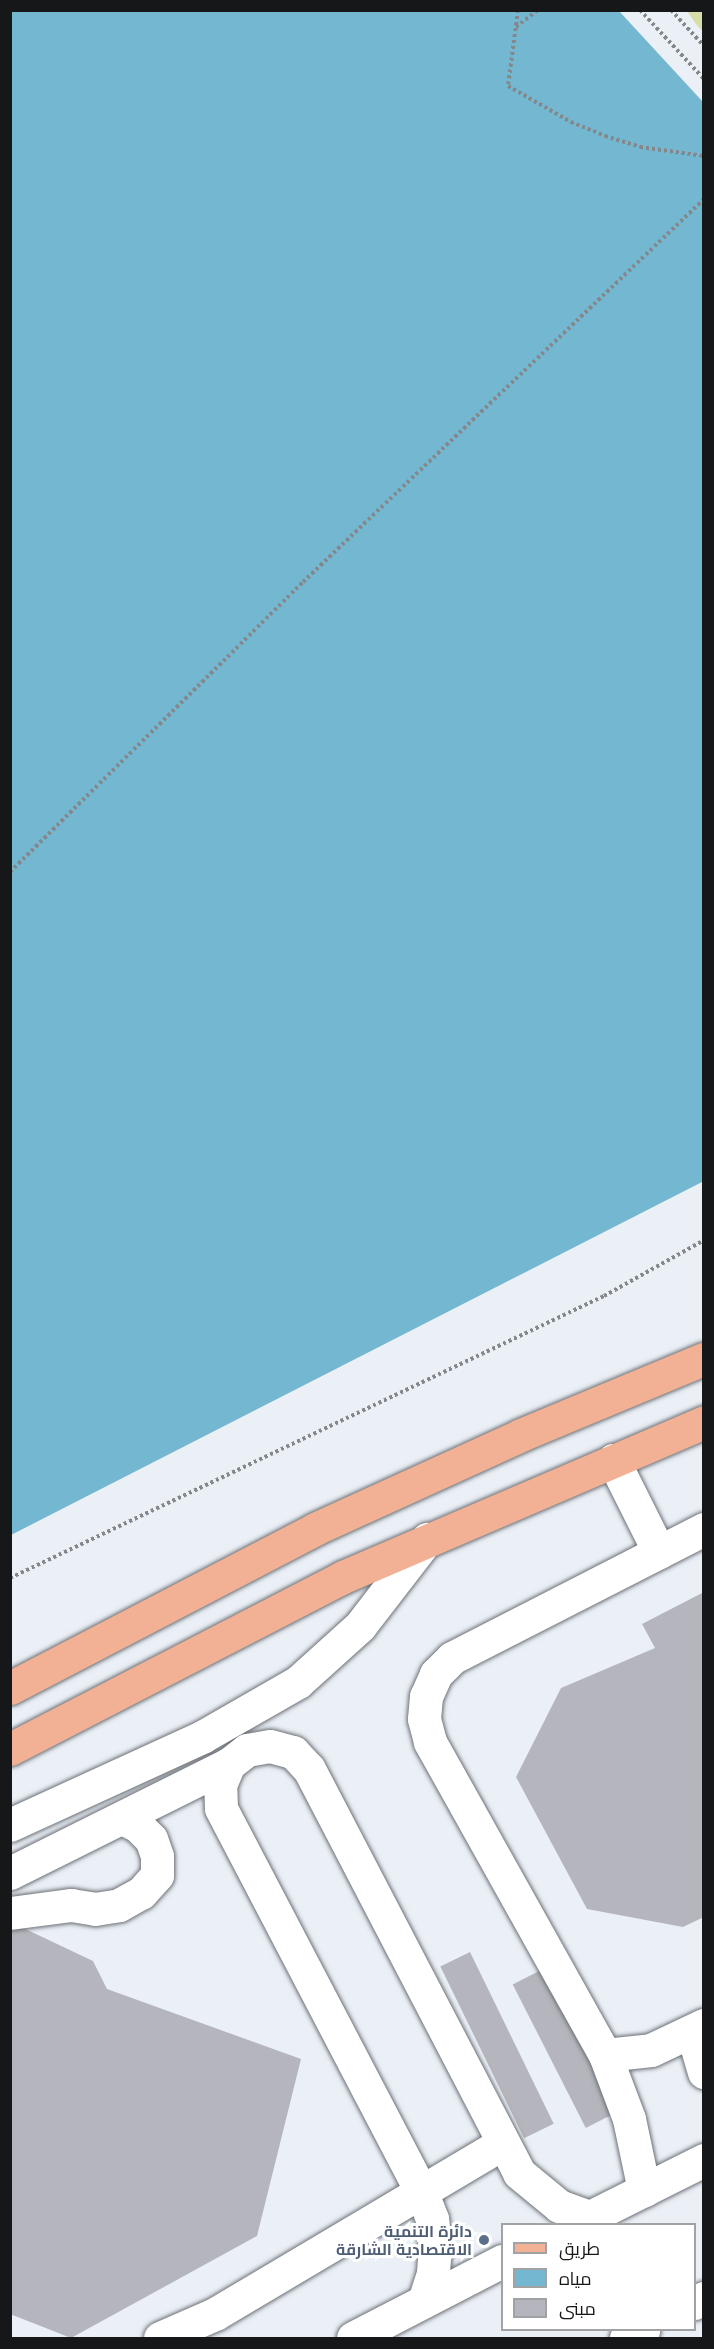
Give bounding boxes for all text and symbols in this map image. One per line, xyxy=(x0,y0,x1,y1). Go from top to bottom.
place label: دائرة التنمية الاقتصادية الشارقة xyxy=(336,2221,472,2259)
legend xyxy=(501,2223,696,2331)
marker: دائرة التنمية الاقتصادية الشارقة xyxy=(477,2233,491,2247)
text: طريق xyxy=(559,2236,600,2260)
text: مياه xyxy=(559,2266,592,2290)
text: مبنى xyxy=(559,2296,596,2320)

